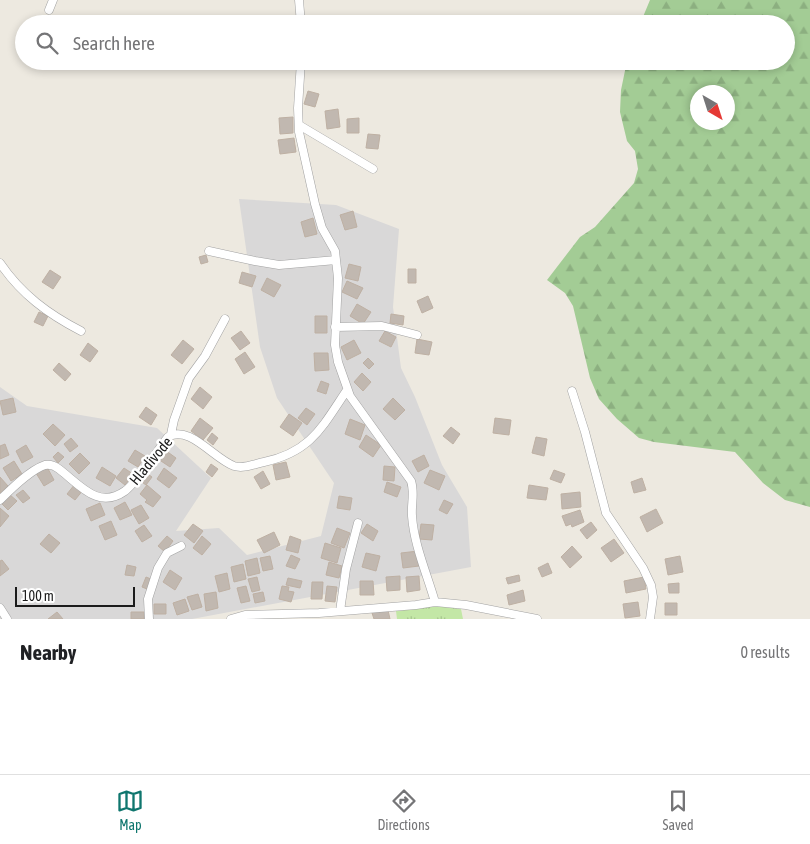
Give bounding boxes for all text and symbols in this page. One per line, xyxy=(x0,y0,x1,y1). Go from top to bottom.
search box xyxy=(15,15,795,70)
icon: search xyxy=(33,29,61,57)
text: Search here xyxy=(73,32,155,54)
north arrow xyxy=(690,85,735,130)
street label: Hladivode xyxy=(126,433,176,488)
scale bar xyxy=(15,584,135,607)
text: 100 m xyxy=(22,588,54,604)
text: Nearby xyxy=(20,640,76,664)
text: 0 results xyxy=(740,643,790,661)
tab: Map xyxy=(116,787,144,833)
tab: Directions xyxy=(377,787,430,833)
tab: Saved xyxy=(663,787,694,833)

